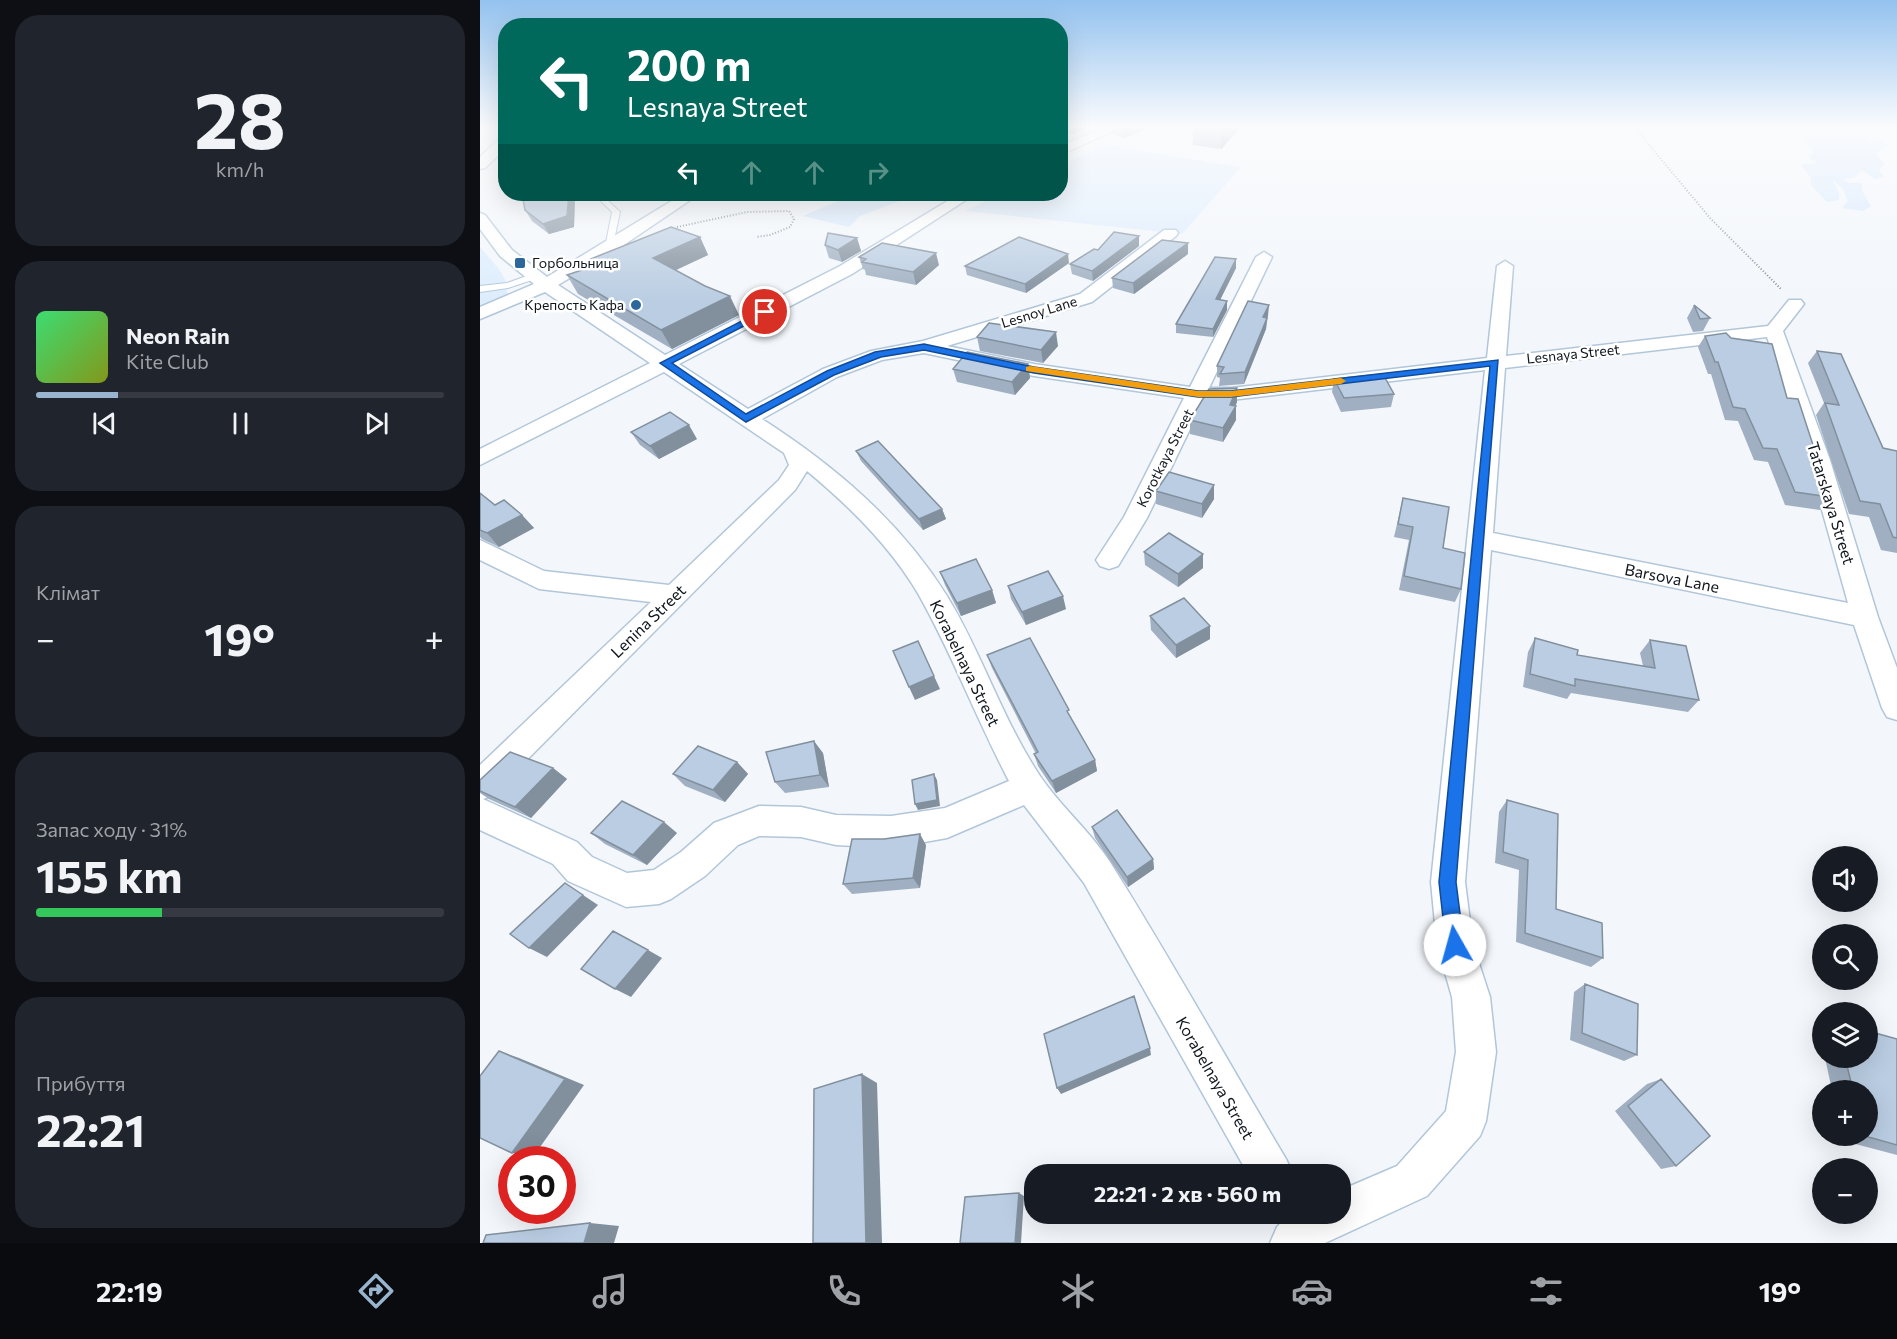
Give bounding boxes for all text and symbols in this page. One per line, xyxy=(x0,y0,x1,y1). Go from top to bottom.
text: 200 m xyxy=(627,38,751,90)
icon: left xyxy=(528,42,606,120)
text: 28 xyxy=(194,70,286,165)
text: Lesnaya Street xyxy=(627,90,808,123)
icon: left xyxy=(672,156,705,189)
icon: ahead xyxy=(735,156,768,189)
icon: ahead xyxy=(798,156,831,189)
icon: right xyxy=(861,156,894,189)
text: km/h xyxy=(216,157,264,181)
place label: Горбольница xyxy=(532,254,619,271)
marker: Горбольница xyxy=(513,256,527,270)
pin xyxy=(739,286,790,337)
street label: Lesnoy Lane xyxy=(999,292,1079,331)
icon: arrive xyxy=(748,295,781,328)
place label: Крепость Кафа xyxy=(524,296,624,313)
marker: Крепость Кафа xyxy=(629,298,643,312)
text: Neon Rain xyxy=(126,322,230,349)
street label: Lesnaya Street xyxy=(1525,340,1621,367)
text: Kite Club xyxy=(126,349,209,373)
street label: Korotkaya Street xyxy=(1132,406,1197,510)
icon: previous xyxy=(88,407,121,440)
icon: pause xyxy=(224,407,257,440)
icon: next xyxy=(360,407,393,440)
street label: Tatarskaya Street xyxy=(1804,439,1859,567)
street label: Barsova Lane xyxy=(1623,559,1721,596)
text: Клімат xyxy=(36,580,100,604)
street label: Lenina Street xyxy=(606,580,689,661)
street label: Korabelnaya Street xyxy=(927,596,1005,730)
text: 19° xyxy=(204,610,275,665)
text: − xyxy=(36,617,55,658)
text: + xyxy=(425,617,444,658)
text: Запас ходу · 31% xyxy=(36,817,187,841)
map controls xyxy=(1812,846,1878,1224)
button: sound xyxy=(1812,846,1878,912)
text: 155 km xyxy=(36,847,183,902)
position arrow xyxy=(1423,913,1487,977)
button: search xyxy=(1812,924,1878,990)
button: layers xyxy=(1812,1002,1878,1068)
street label: Korabelnaya Street xyxy=(1173,1013,1258,1143)
text: Прибуття xyxy=(36,1071,126,1095)
button: + xyxy=(1812,1080,1878,1146)
text: 22:21 xyxy=(36,1101,145,1156)
speed limit sign: 30 xyxy=(498,1146,576,1224)
button: − xyxy=(1812,1158,1878,1224)
text: 22:21 · 2 хв · 560 m xyxy=(1094,1180,1281,1207)
icon: directions xyxy=(355,1270,397,1312)
icon: music xyxy=(589,1270,631,1312)
icon: phone xyxy=(823,1270,865,1312)
icon: climate xyxy=(1057,1270,1099,1312)
icon: car xyxy=(1291,1270,1333,1312)
icon: filters xyxy=(1525,1270,1567,1312)
text: 22:19 xyxy=(96,1275,163,1308)
text: 19° xyxy=(1759,1275,1801,1308)

